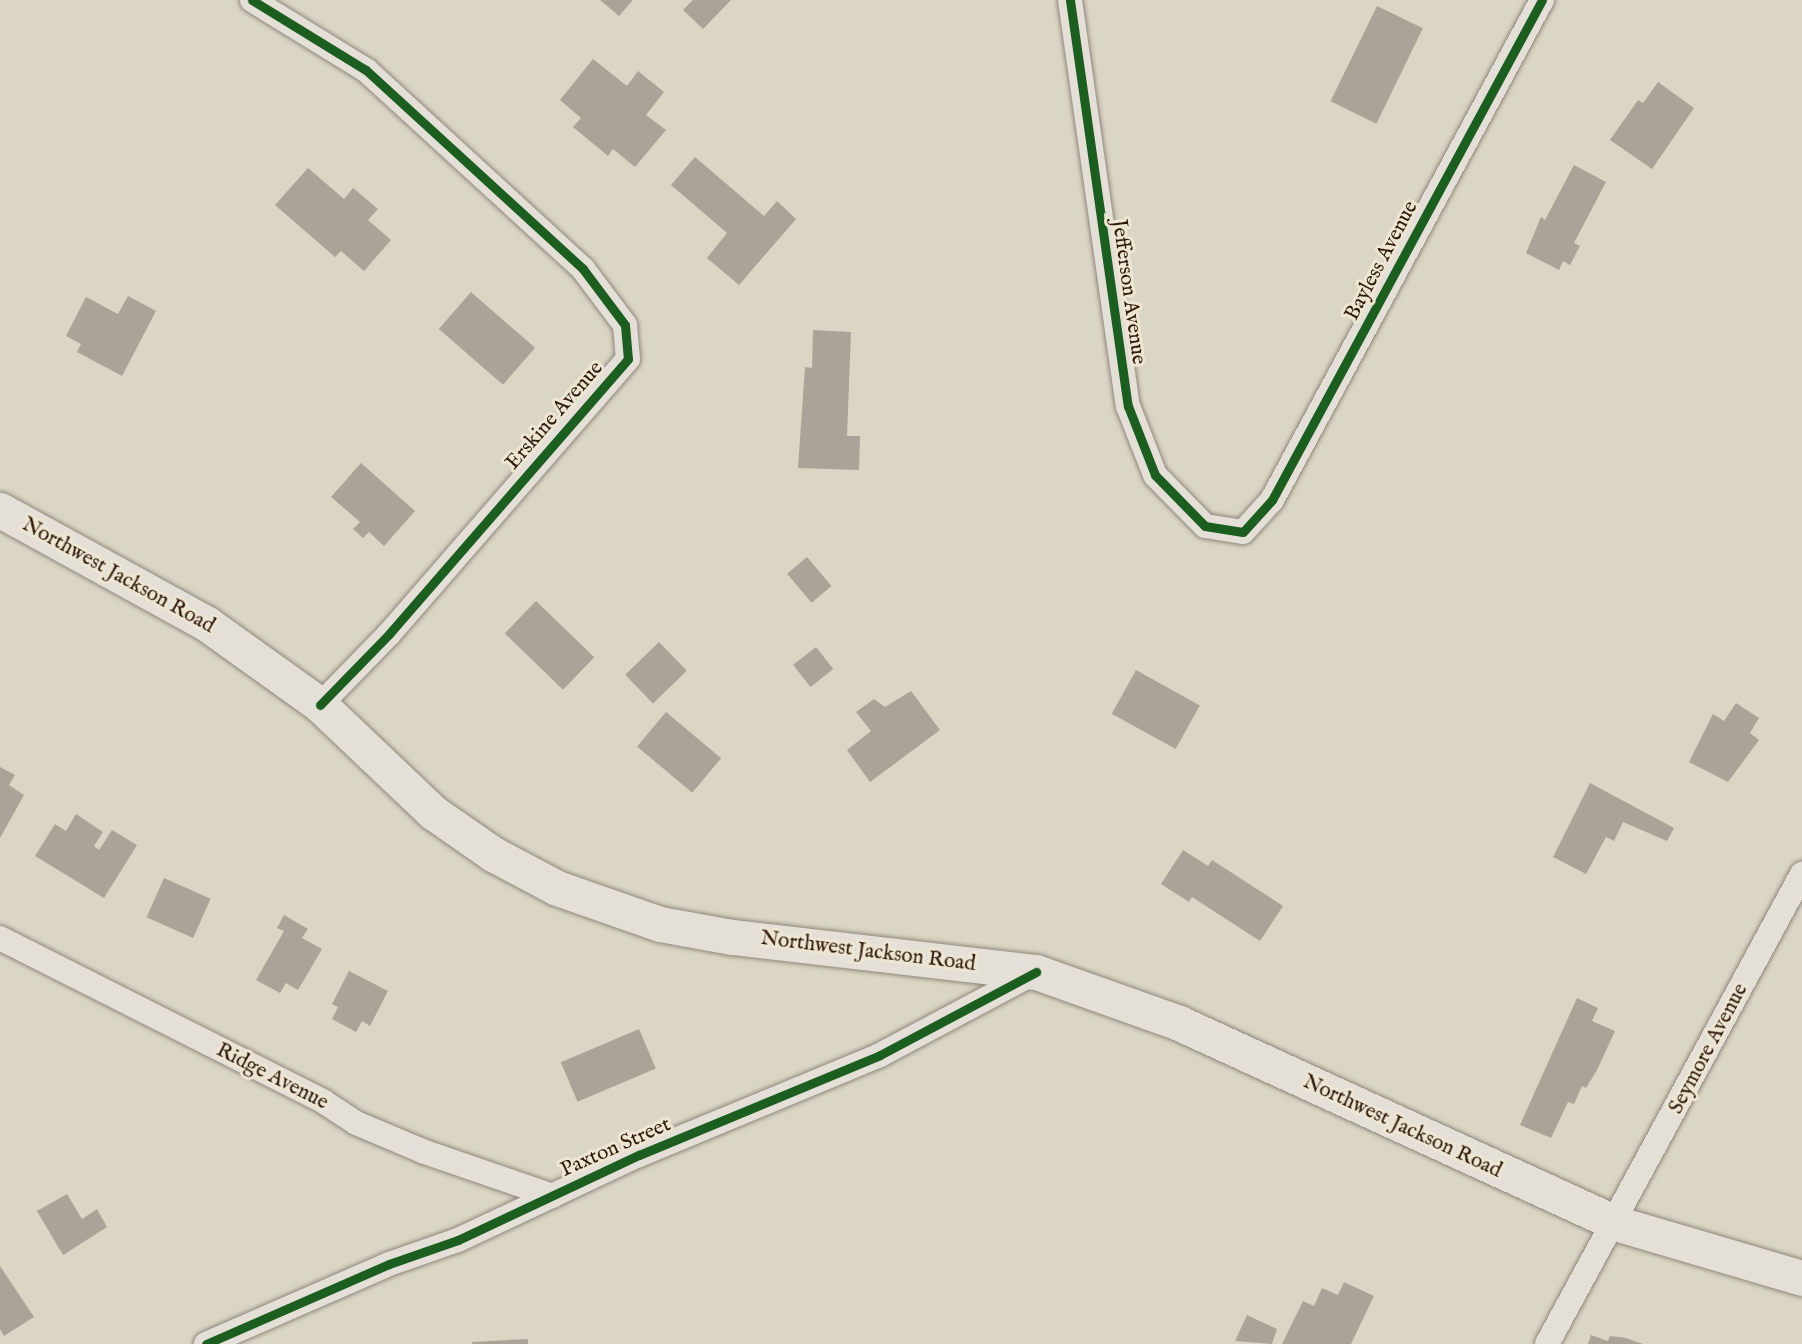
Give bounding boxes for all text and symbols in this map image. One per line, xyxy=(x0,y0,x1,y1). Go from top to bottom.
street label: Bayless Avenue xyxy=(1340,197,1424,325)
street label: Jefferson Avenue xyxy=(1105,218,1151,366)
street label: Erskine Avenue xyxy=(501,356,609,476)
street label: Northwest Jackson Road xyxy=(17,513,219,639)
street label: Northwest Jackson Road xyxy=(759,926,977,978)
street label: Seymore Avenue xyxy=(1664,979,1754,1119)
street label: Ridge Avenue xyxy=(212,1038,332,1116)
street label: Northwest Jackson Road xyxy=(1299,1070,1505,1184)
street label: Paxton Street xyxy=(557,1113,675,1183)

